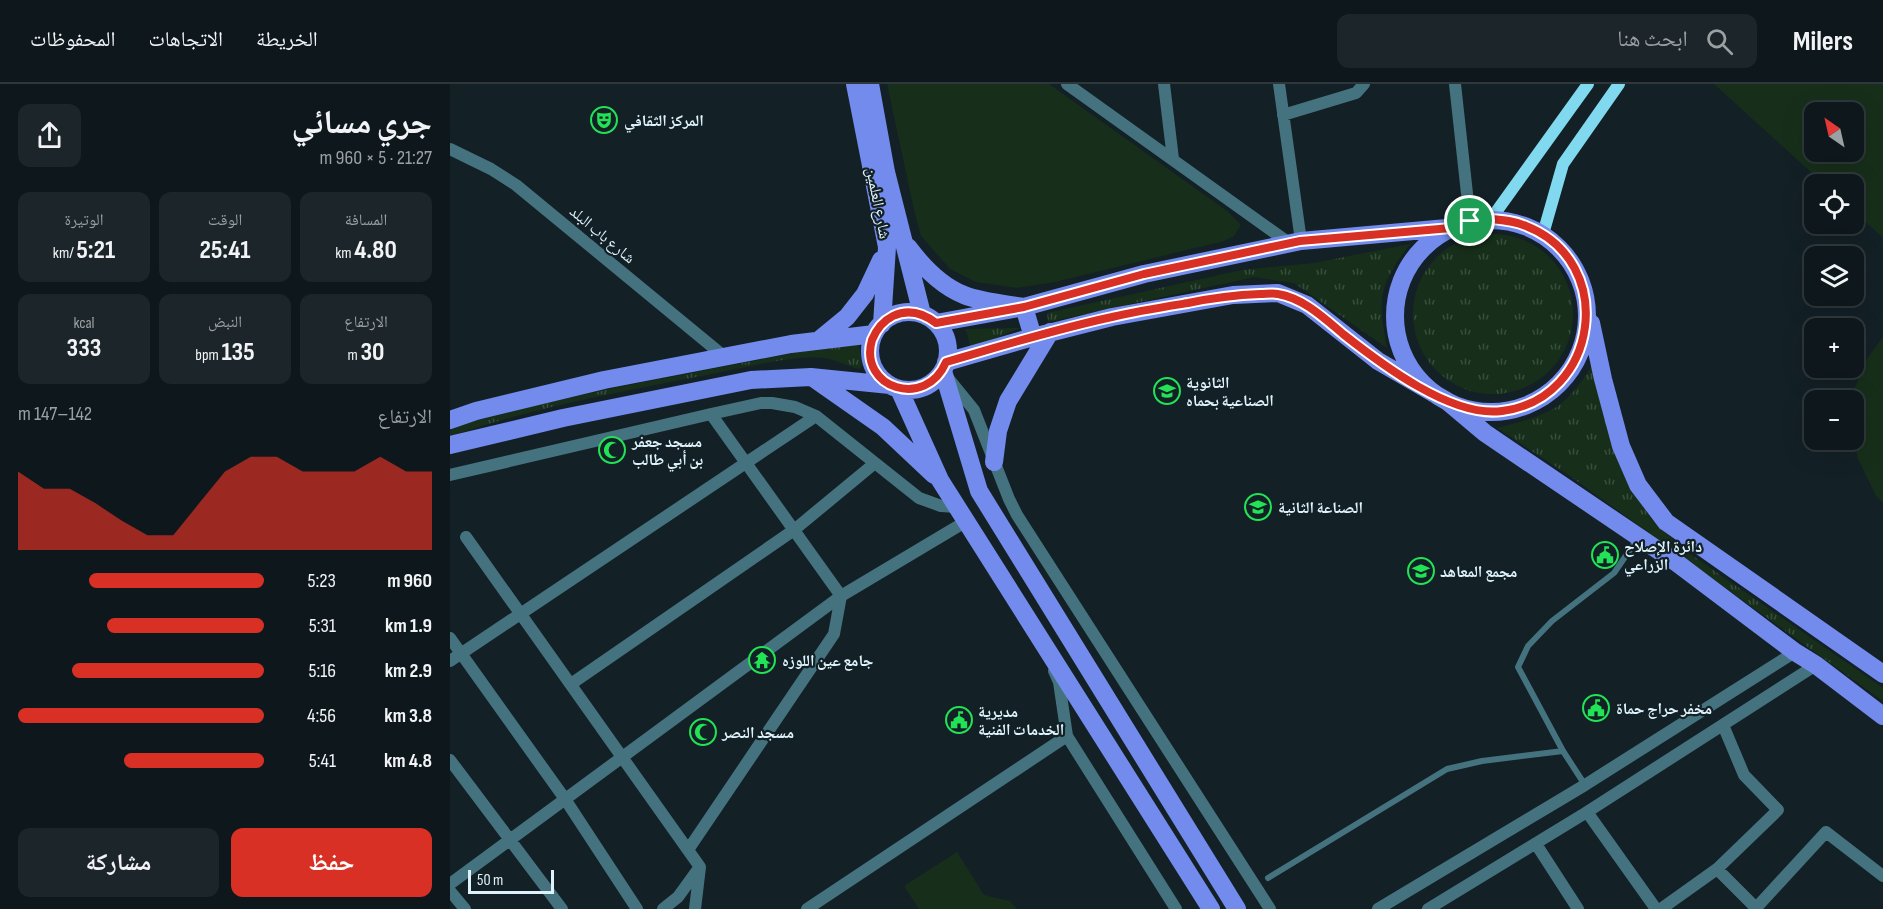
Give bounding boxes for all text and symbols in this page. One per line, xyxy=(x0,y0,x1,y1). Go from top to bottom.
search box xyxy=(1337,14,1757,68)
icon: search xyxy=(1703,25,1736,58)
text: Milers xyxy=(1793,25,1853,58)
text: ابحث هنا xyxy=(1617,26,1688,53)
text: المحفوظات xyxy=(30,27,115,52)
text: الاتجاهات xyxy=(148,27,223,52)
text: الخريطة xyxy=(256,27,318,52)
north arrow xyxy=(1804,102,1864,162)
map controls xyxy=(1804,102,1864,450)
text: جري مسائي xyxy=(291,103,432,143)
button: share xyxy=(18,104,81,167)
theatre icon: المركز الثقافي xyxy=(589,105,619,135)
place label: المركز الثقافي xyxy=(624,112,704,133)
text: 21:27 · 5 × 960 m xyxy=(320,146,432,170)
street label: شارع العلمين xyxy=(861,166,894,241)
button: locate xyxy=(1804,174,1864,234)
pin xyxy=(1444,195,1495,246)
street label: شارع باب البلد xyxy=(565,202,639,268)
icon: arrive xyxy=(1453,204,1486,237)
text: الوتيرة xyxy=(65,211,103,230)
text: الوقت xyxy=(208,211,242,230)
text: المسافة xyxy=(345,211,387,230)
text: 5:21 xyxy=(76,235,115,266)
text: 25:41 xyxy=(200,235,250,266)
text: 4.80 xyxy=(354,235,397,266)
text: /km xyxy=(53,244,76,263)
text: km xyxy=(335,244,354,263)
button: layers xyxy=(1804,246,1864,306)
text: النبض xyxy=(208,313,242,332)
text: الارتفاع xyxy=(344,313,388,332)
text: kcal xyxy=(73,314,95,333)
button: + xyxy=(1804,318,1864,378)
text: 333 xyxy=(67,333,101,364)
text: 135 xyxy=(221,337,255,368)
text: 30 xyxy=(360,337,384,368)
text: bpm xyxy=(195,346,221,365)
text: m xyxy=(348,346,360,365)
place label: الثانوية الصناعية بحماه xyxy=(1186,374,1274,411)
school or university icon: الثانوية الصناعية بحماه xyxy=(1152,376,1182,406)
button: − xyxy=(1804,390,1864,450)
text: 142–147 m xyxy=(18,402,92,426)
text: الارتفاع xyxy=(377,405,432,429)
place label: مسجد جعفر بن أبي طالب xyxy=(631,433,703,472)
mosque icon: مسجد جعفر بن أبي طالب xyxy=(597,435,627,465)
school or university icon: الصناعة الثانية xyxy=(1243,492,1273,522)
place label: الصناعة الثانية xyxy=(1278,499,1363,518)
place label: دائرة الإصلاح الزراعي xyxy=(1624,538,1702,577)
public building icon: دائرة الإصلاح الزراعي xyxy=(1590,540,1620,570)
school or university icon: مجمع المعاهد xyxy=(1406,556,1436,586)
place label: مجمع المعاهد xyxy=(1440,563,1517,582)
text: 5:23 xyxy=(308,569,336,593)
text: 960 m xyxy=(387,569,432,593)
text: 5:31 xyxy=(309,614,336,638)
text: 1.9 km xyxy=(385,614,432,638)
temple icon: جامع عين اللوزه xyxy=(747,645,777,675)
place label: جامع عين اللوزه xyxy=(782,652,873,671)
text: 5:16 xyxy=(308,659,336,683)
text: 2.9 km xyxy=(385,659,432,683)
public building icon: مخفر حراج حماة xyxy=(1581,693,1611,723)
place label: مخفر حراج حماة xyxy=(1616,700,1712,719)
place label: مديرية الخدمات الفنية xyxy=(978,703,1064,740)
text: 4:56 xyxy=(307,704,336,728)
text: 3.8 km xyxy=(384,704,432,728)
public building icon: مديرية الخدمات الفنية xyxy=(944,705,974,735)
mosque icon: مسجد النصر xyxy=(688,717,718,747)
place label: مسجد النصر xyxy=(721,724,794,743)
text: 5:41 xyxy=(309,749,336,773)
text: 4.8 km xyxy=(384,749,432,773)
button: مشاركة xyxy=(18,828,219,897)
button: حفظ xyxy=(231,828,432,897)
scale bar xyxy=(468,867,554,894)
text: 50 m xyxy=(477,871,503,890)

